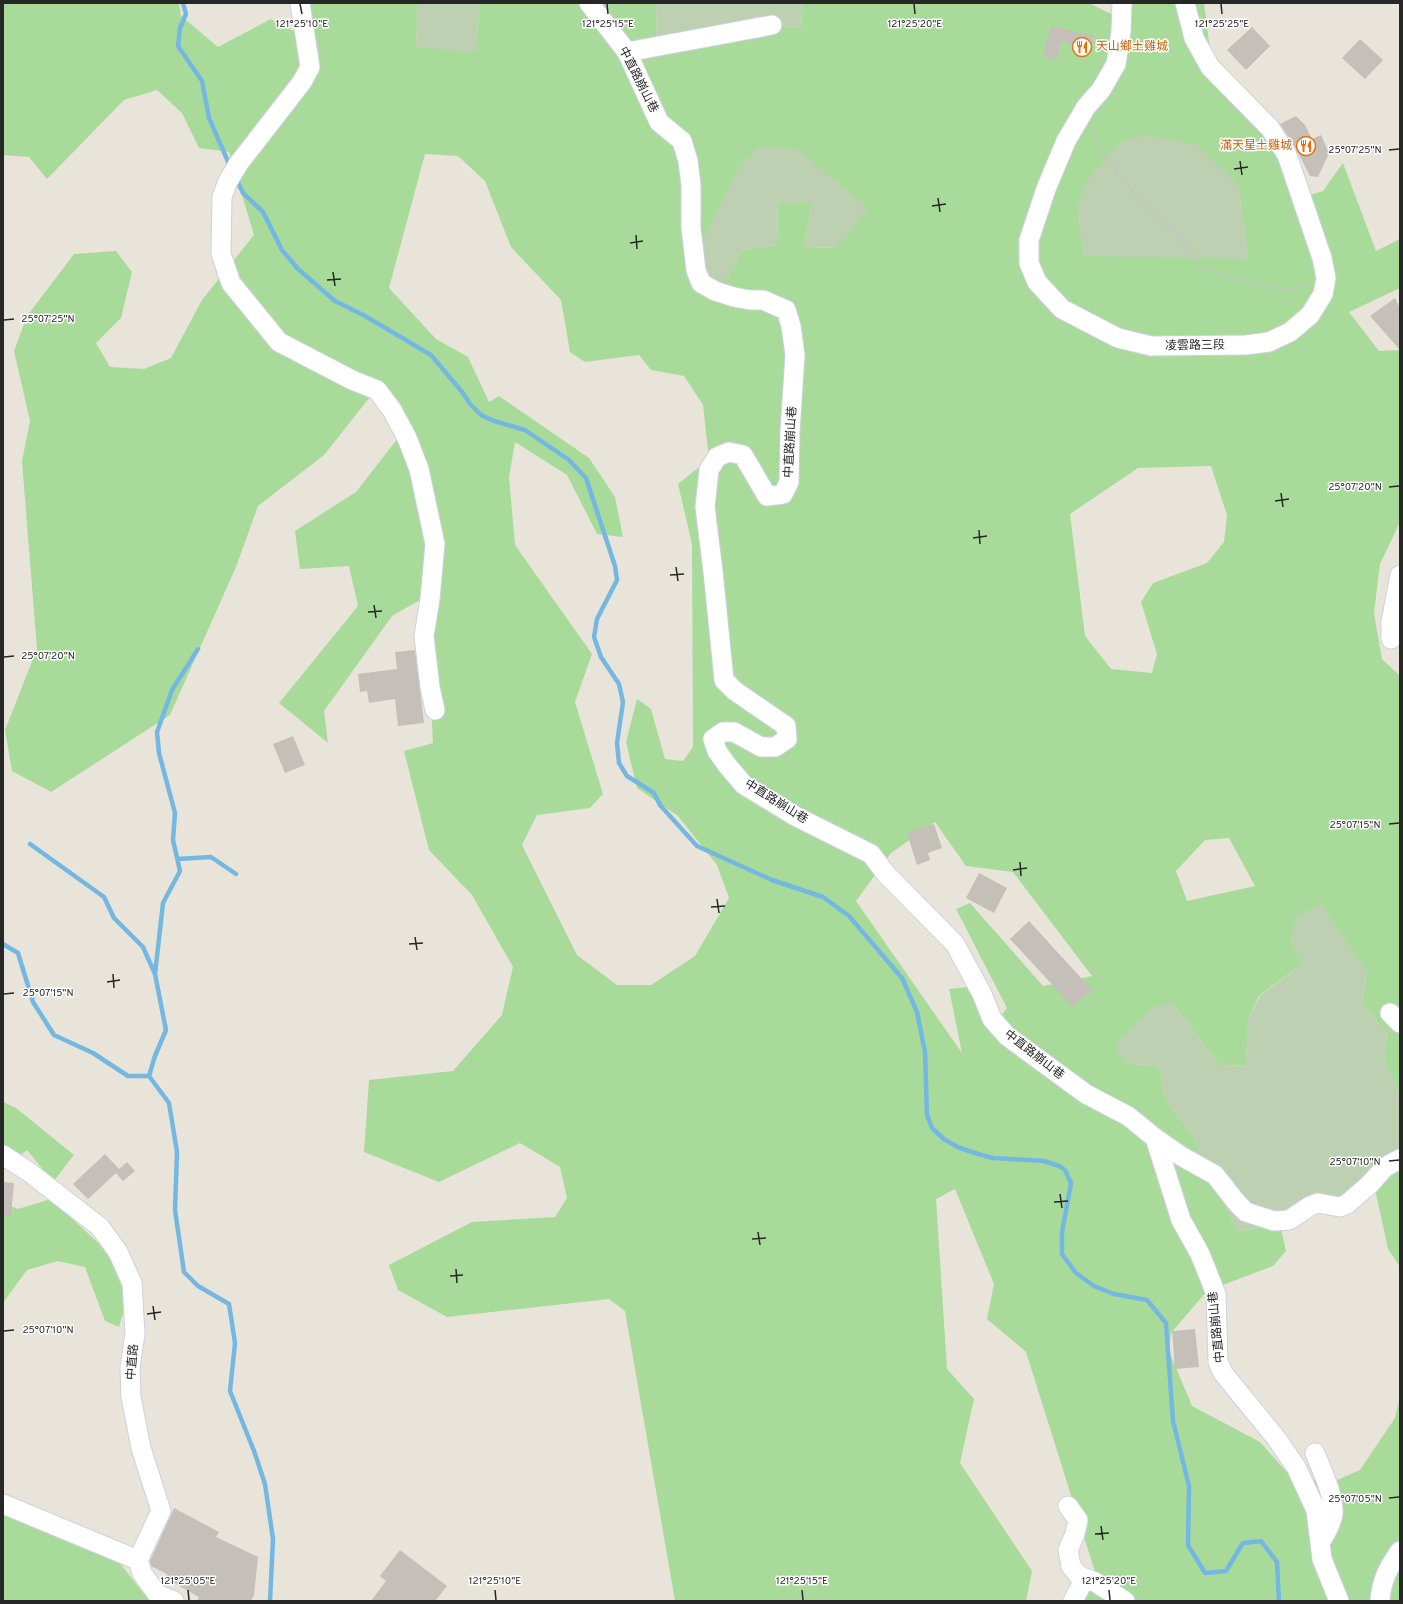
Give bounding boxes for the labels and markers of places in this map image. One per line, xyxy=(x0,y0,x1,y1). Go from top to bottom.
restaurant icon: 天山鄉土雞城 xyxy=(1071,36,1093,58)
place label: 天山鄉土雞城 xyxy=(1096,39,1168,55)
restaurant icon: 滿天星土雞城 xyxy=(1295,135,1317,157)
place label: 滿天星土雞城 xyxy=(1220,138,1292,154)

